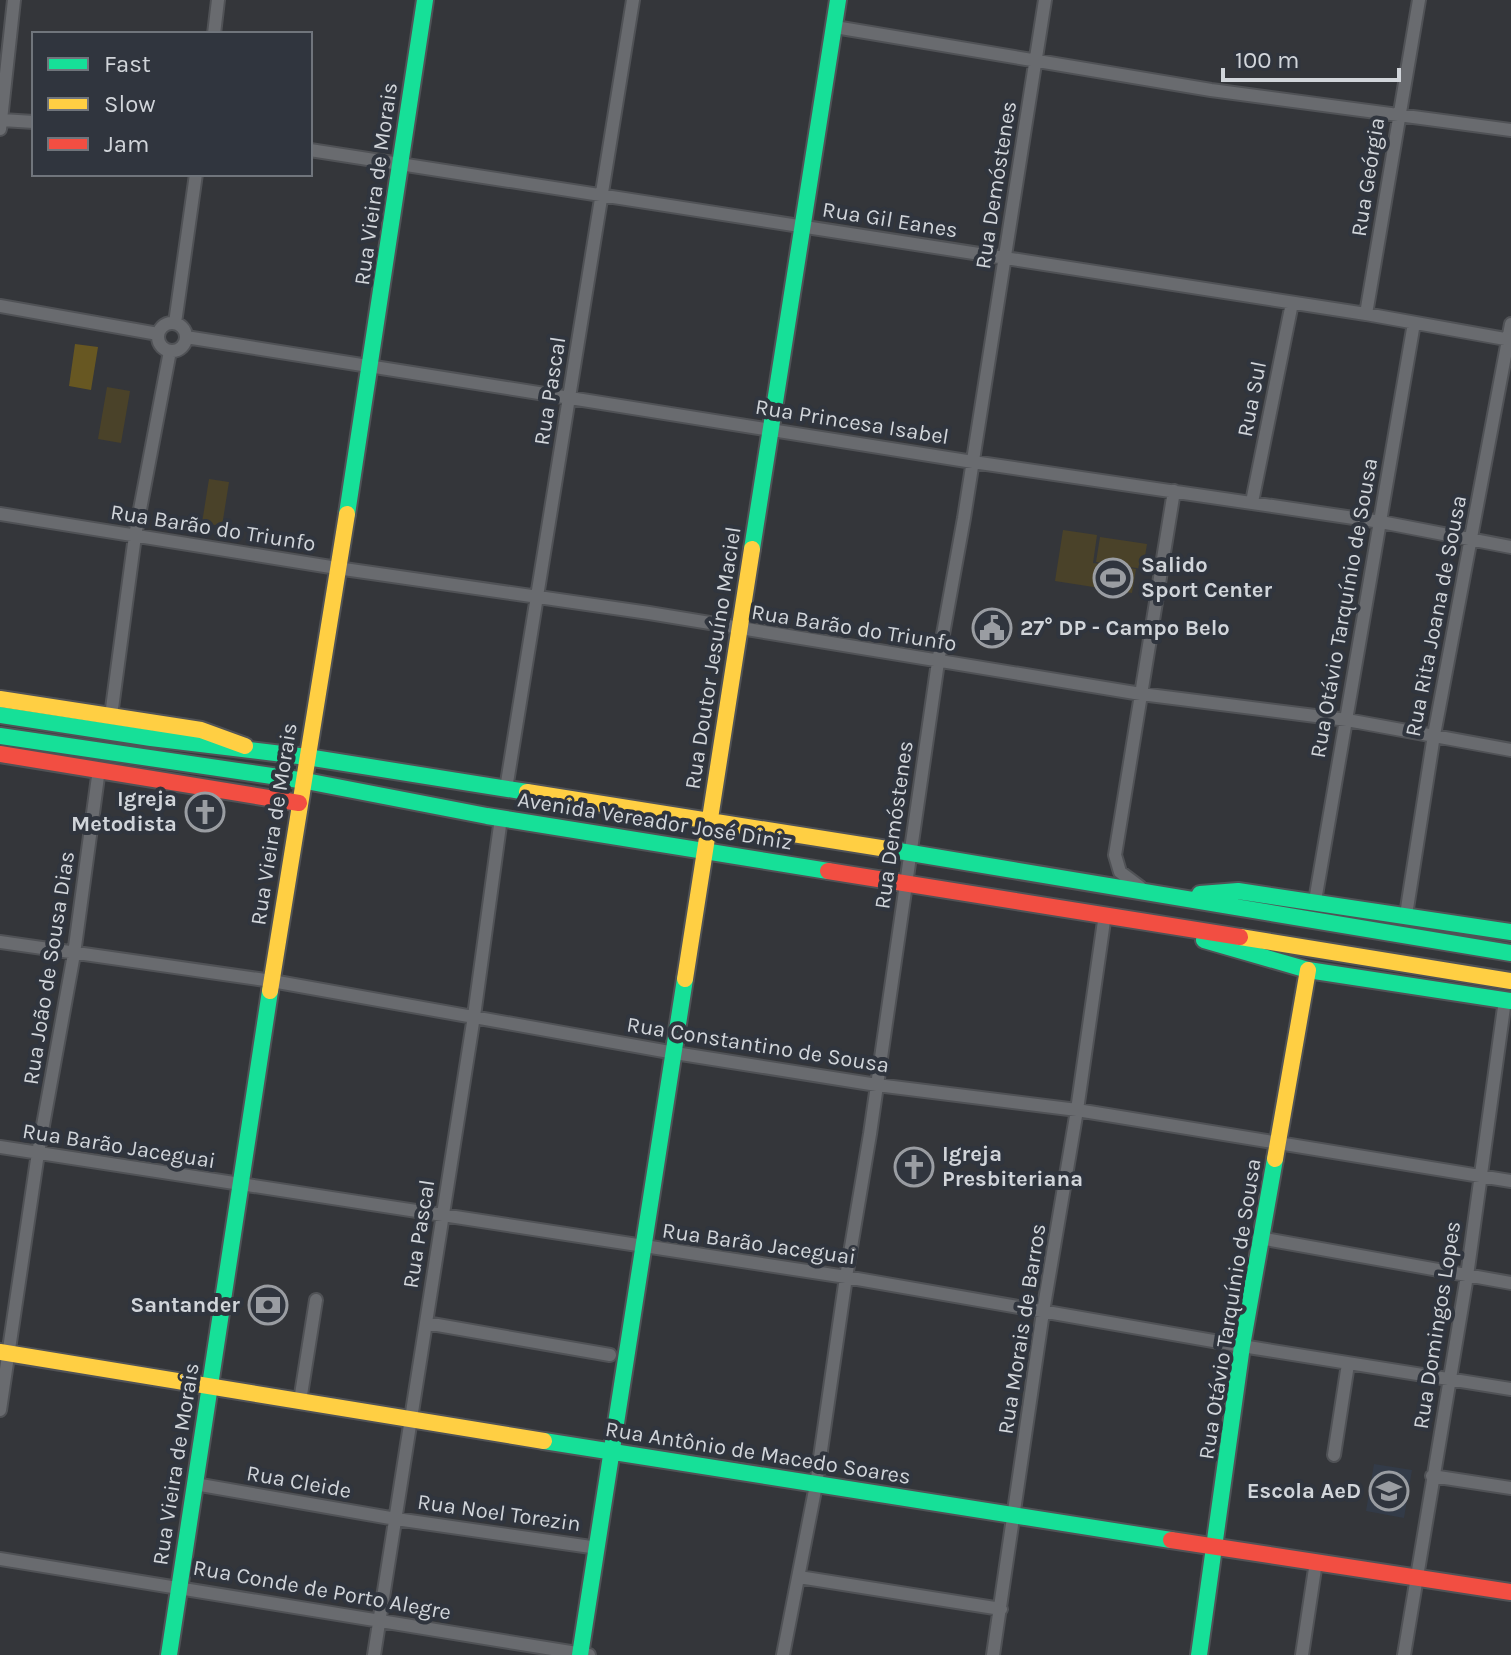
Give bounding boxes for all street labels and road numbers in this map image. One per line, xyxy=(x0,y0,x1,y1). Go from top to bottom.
street label: Rua Vieira de Morais xyxy=(349,81,403,287)
street label: Rua Demóstenes xyxy=(970,99,1022,271)
street label: Rua Geórgia xyxy=(1346,116,1390,238)
street label: Rua Gil Eanes xyxy=(820,196,960,244)
street label: Rua Pascal xyxy=(529,335,571,447)
street label: Rua Sul xyxy=(1232,359,1272,439)
street label: Rua Princesa Isabel xyxy=(753,394,951,450)
street label: Rua Otávio Tarquínio de Sousa xyxy=(1305,456,1383,760)
street label: Rua Rita Joana de Sousa xyxy=(1400,493,1472,739)
street label: Rua Barão do Triunfo xyxy=(108,499,318,557)
street label: Rua Doutor Jesuíno Maciel xyxy=(679,525,747,791)
street label: Rua Barão do Triunfo xyxy=(749,599,959,657)
street label: Rua Vieira de Morais xyxy=(245,721,303,927)
street label: Rua Demóstenes xyxy=(869,739,919,911)
street label: Avenida Vereador José Diniz xyxy=(516,786,794,856)
street label: Rua João de Sousa Dias xyxy=(18,849,80,1087)
street label: Rua Constantino de Sousa xyxy=(625,1011,891,1079)
street label: Rua Barão Jaceguai xyxy=(21,1118,217,1174)
street label: Rua Otávio Tarquínio de Sousa xyxy=(1193,1157,1267,1461)
street label: Rua Pascal xyxy=(398,1178,440,1290)
street label: Rua Barão Jaceguai xyxy=(661,1218,857,1270)
street label: Rua Domingos Lopes xyxy=(1408,1219,1466,1431)
street label: Rua Morais de Barros xyxy=(992,1222,1052,1436)
street label: Rua Vieira de Morais xyxy=(147,1361,205,1567)
street label: Rua Antônio de Macedo Soares xyxy=(603,1416,913,1490)
street label: Rua Cleide xyxy=(245,1460,353,1504)
street label: Rua Noel Torezin xyxy=(416,1489,582,1537)
street label: Rua Conde de Porto Alegre xyxy=(191,1554,453,1626)

